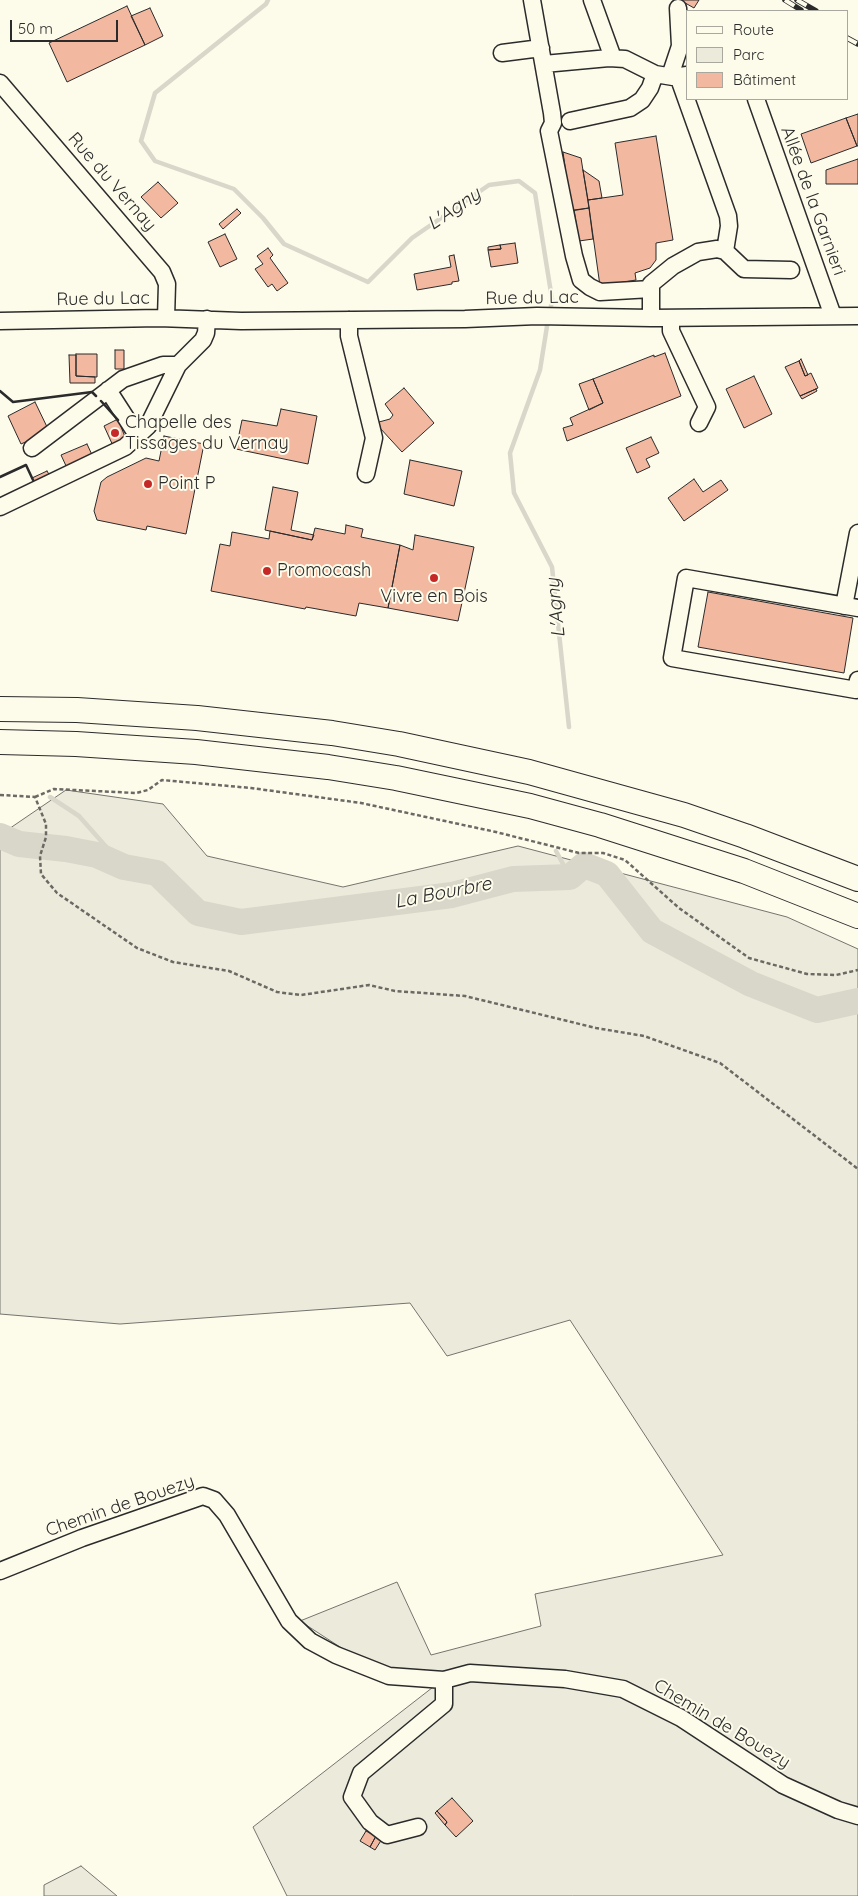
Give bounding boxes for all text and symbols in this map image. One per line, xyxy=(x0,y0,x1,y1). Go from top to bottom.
scale bar xyxy=(12,10,120,42)
legend xyxy=(686,10,848,100)
text: 50 m xyxy=(18,19,53,38)
text: Route xyxy=(733,20,774,39)
text: Parc xyxy=(733,45,764,64)
text: Bâtiment xyxy=(733,70,796,89)
street label: Allée de la Garnieri xyxy=(776,124,850,278)
street label: Rue du Vernay xyxy=(63,128,161,236)
water label: L'Agny xyxy=(423,183,485,235)
street label: Rue du Lac xyxy=(485,286,579,310)
street label: Rue du Lac xyxy=(56,287,150,311)
place label: Chapelle des Tissages du Vernay xyxy=(125,412,289,454)
marker: Chapelle des Tissages du Vernay xyxy=(109,427,121,439)
place label: Point P xyxy=(158,473,215,495)
marker: Point P xyxy=(142,478,154,490)
place label: Promocash xyxy=(277,560,371,582)
marker: Promocash xyxy=(261,565,273,577)
marker: Vivre en Bois xyxy=(428,572,440,584)
water label: L'Agny xyxy=(542,577,570,639)
place label: Vivre en Bois xyxy=(380,586,488,608)
water label: La Bourbre xyxy=(393,872,493,914)
street label: Chemin de Bouezy xyxy=(43,1470,197,1542)
street label: Chemin de Bouezy xyxy=(650,1675,794,1773)

